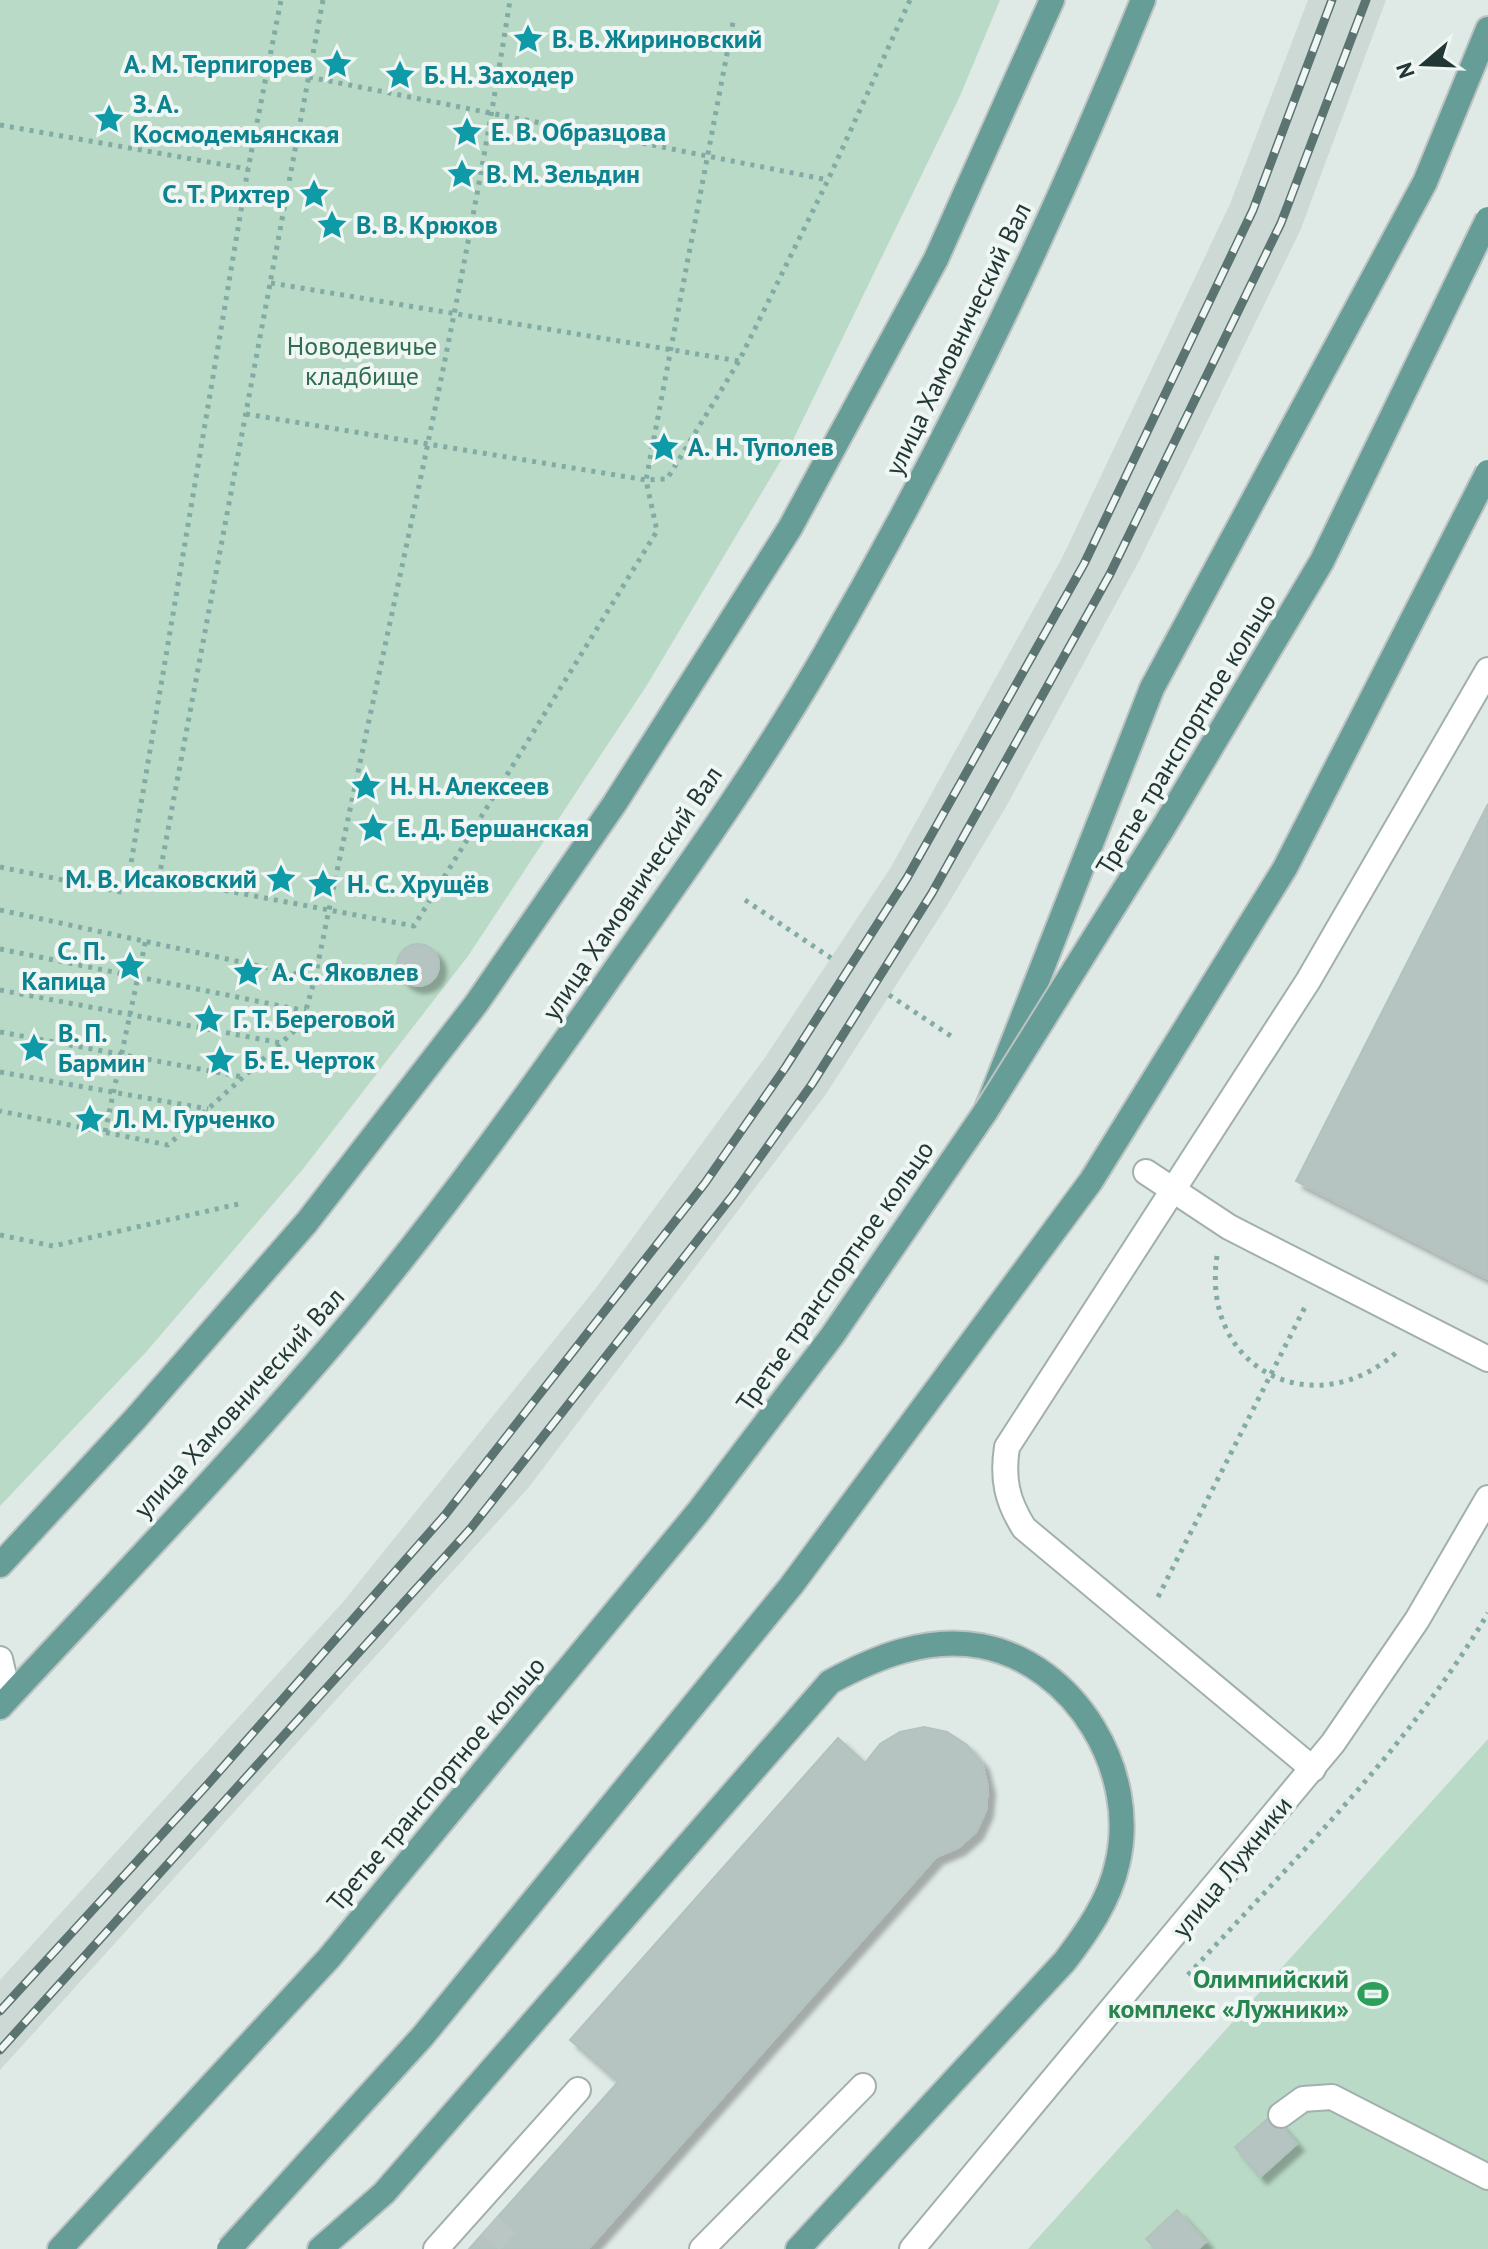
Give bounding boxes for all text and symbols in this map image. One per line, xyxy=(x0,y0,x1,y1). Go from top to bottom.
place icon: В. В. Жириновский xyxy=(511,22,545,56)
place label: В. В. Жириновский xyxy=(552,22,762,55)
north arrow xyxy=(1384,24,1464,104)
place label: А. М. Терпигорев xyxy=(124,47,313,80)
place icon: А. М. Терпигорев xyxy=(320,47,354,81)
place icon: Б. Н. Заходер xyxy=(383,58,417,92)
place label: Б. Н. Заходер xyxy=(424,58,574,91)
text: N xyxy=(1389,59,1421,82)
place label: З. А. Космодемьянская xyxy=(133,87,339,150)
place icon: З. А. Космодемьянская xyxy=(92,102,126,136)
place icon: Е. В. Образцова xyxy=(450,115,484,149)
place label: Е. В. Образцова xyxy=(491,115,666,148)
place icon: В. М. Зельдин xyxy=(445,157,479,191)
place label: В. М. Зельдин xyxy=(486,157,640,190)
place label: С. Т. Рихтер xyxy=(162,177,290,210)
place icon: С. Т. Рихтер xyxy=(297,177,331,211)
street label: улица Хамовнический Вал xyxy=(877,197,1038,481)
place icon: В. В. Крюков xyxy=(315,208,349,242)
place label: В. В. Крюков xyxy=(356,208,498,241)
park label: Новодевичье кладбище xyxy=(287,329,437,392)
place icon: А. Н. Туполев xyxy=(647,430,681,464)
place label: А. Н. Туполев xyxy=(688,430,834,463)
street label: Третье транспортное кольцо xyxy=(1088,587,1283,881)
street label: улица Хамовнический Вал xyxy=(534,759,729,1026)
place icon: Н. Н. Алексеев xyxy=(349,769,383,803)
place label: Н. Н. Алексеев xyxy=(390,769,549,802)
place icon: Е. Д. Бершанская xyxy=(356,811,390,845)
place label: Е. Д. Бершанская xyxy=(397,811,589,844)
place label: М. В. Исаковский xyxy=(65,862,257,895)
place icon: М. В. Исаковский xyxy=(264,862,298,896)
place icon: Н. С. Хрущёв xyxy=(306,867,340,901)
place label: Н. С. Хрущёв xyxy=(347,867,489,900)
place label: С. П. Капица xyxy=(22,934,106,997)
place icon: С. П. Капица xyxy=(113,949,147,983)
place icon: А. С. Яковлев xyxy=(231,955,265,989)
place label: А. С. Яковлев xyxy=(272,955,419,988)
place icon: Г. Т. Береговой xyxy=(192,1002,226,1036)
place label: Г. Т. Береговой xyxy=(233,1002,395,1035)
place label: В. П. Бармин xyxy=(58,1016,145,1079)
place icon: В. П. Бармин xyxy=(17,1031,51,1065)
place icon: Б. Е. Черток xyxy=(203,1043,237,1077)
place label: Б. Е. Черток xyxy=(244,1043,375,1076)
place icon: Л. М. Гурченко xyxy=(73,1102,107,1136)
place label: Л. М. Гурченко xyxy=(113,1102,275,1135)
street label: Третье транспортное кольцо xyxy=(728,1134,941,1417)
street label: улица Хамовнический Вал xyxy=(126,1280,351,1525)
street label: Третье транспортное кольцо xyxy=(319,1649,552,1918)
street label: улица Лужники xyxy=(1164,1789,1299,1944)
place label: Олимпийский комплекс «Лужники» xyxy=(1108,1962,1349,2025)
sports icon: Олимпийский комплекс «Лужники» xyxy=(1356,1977,1390,2011)

